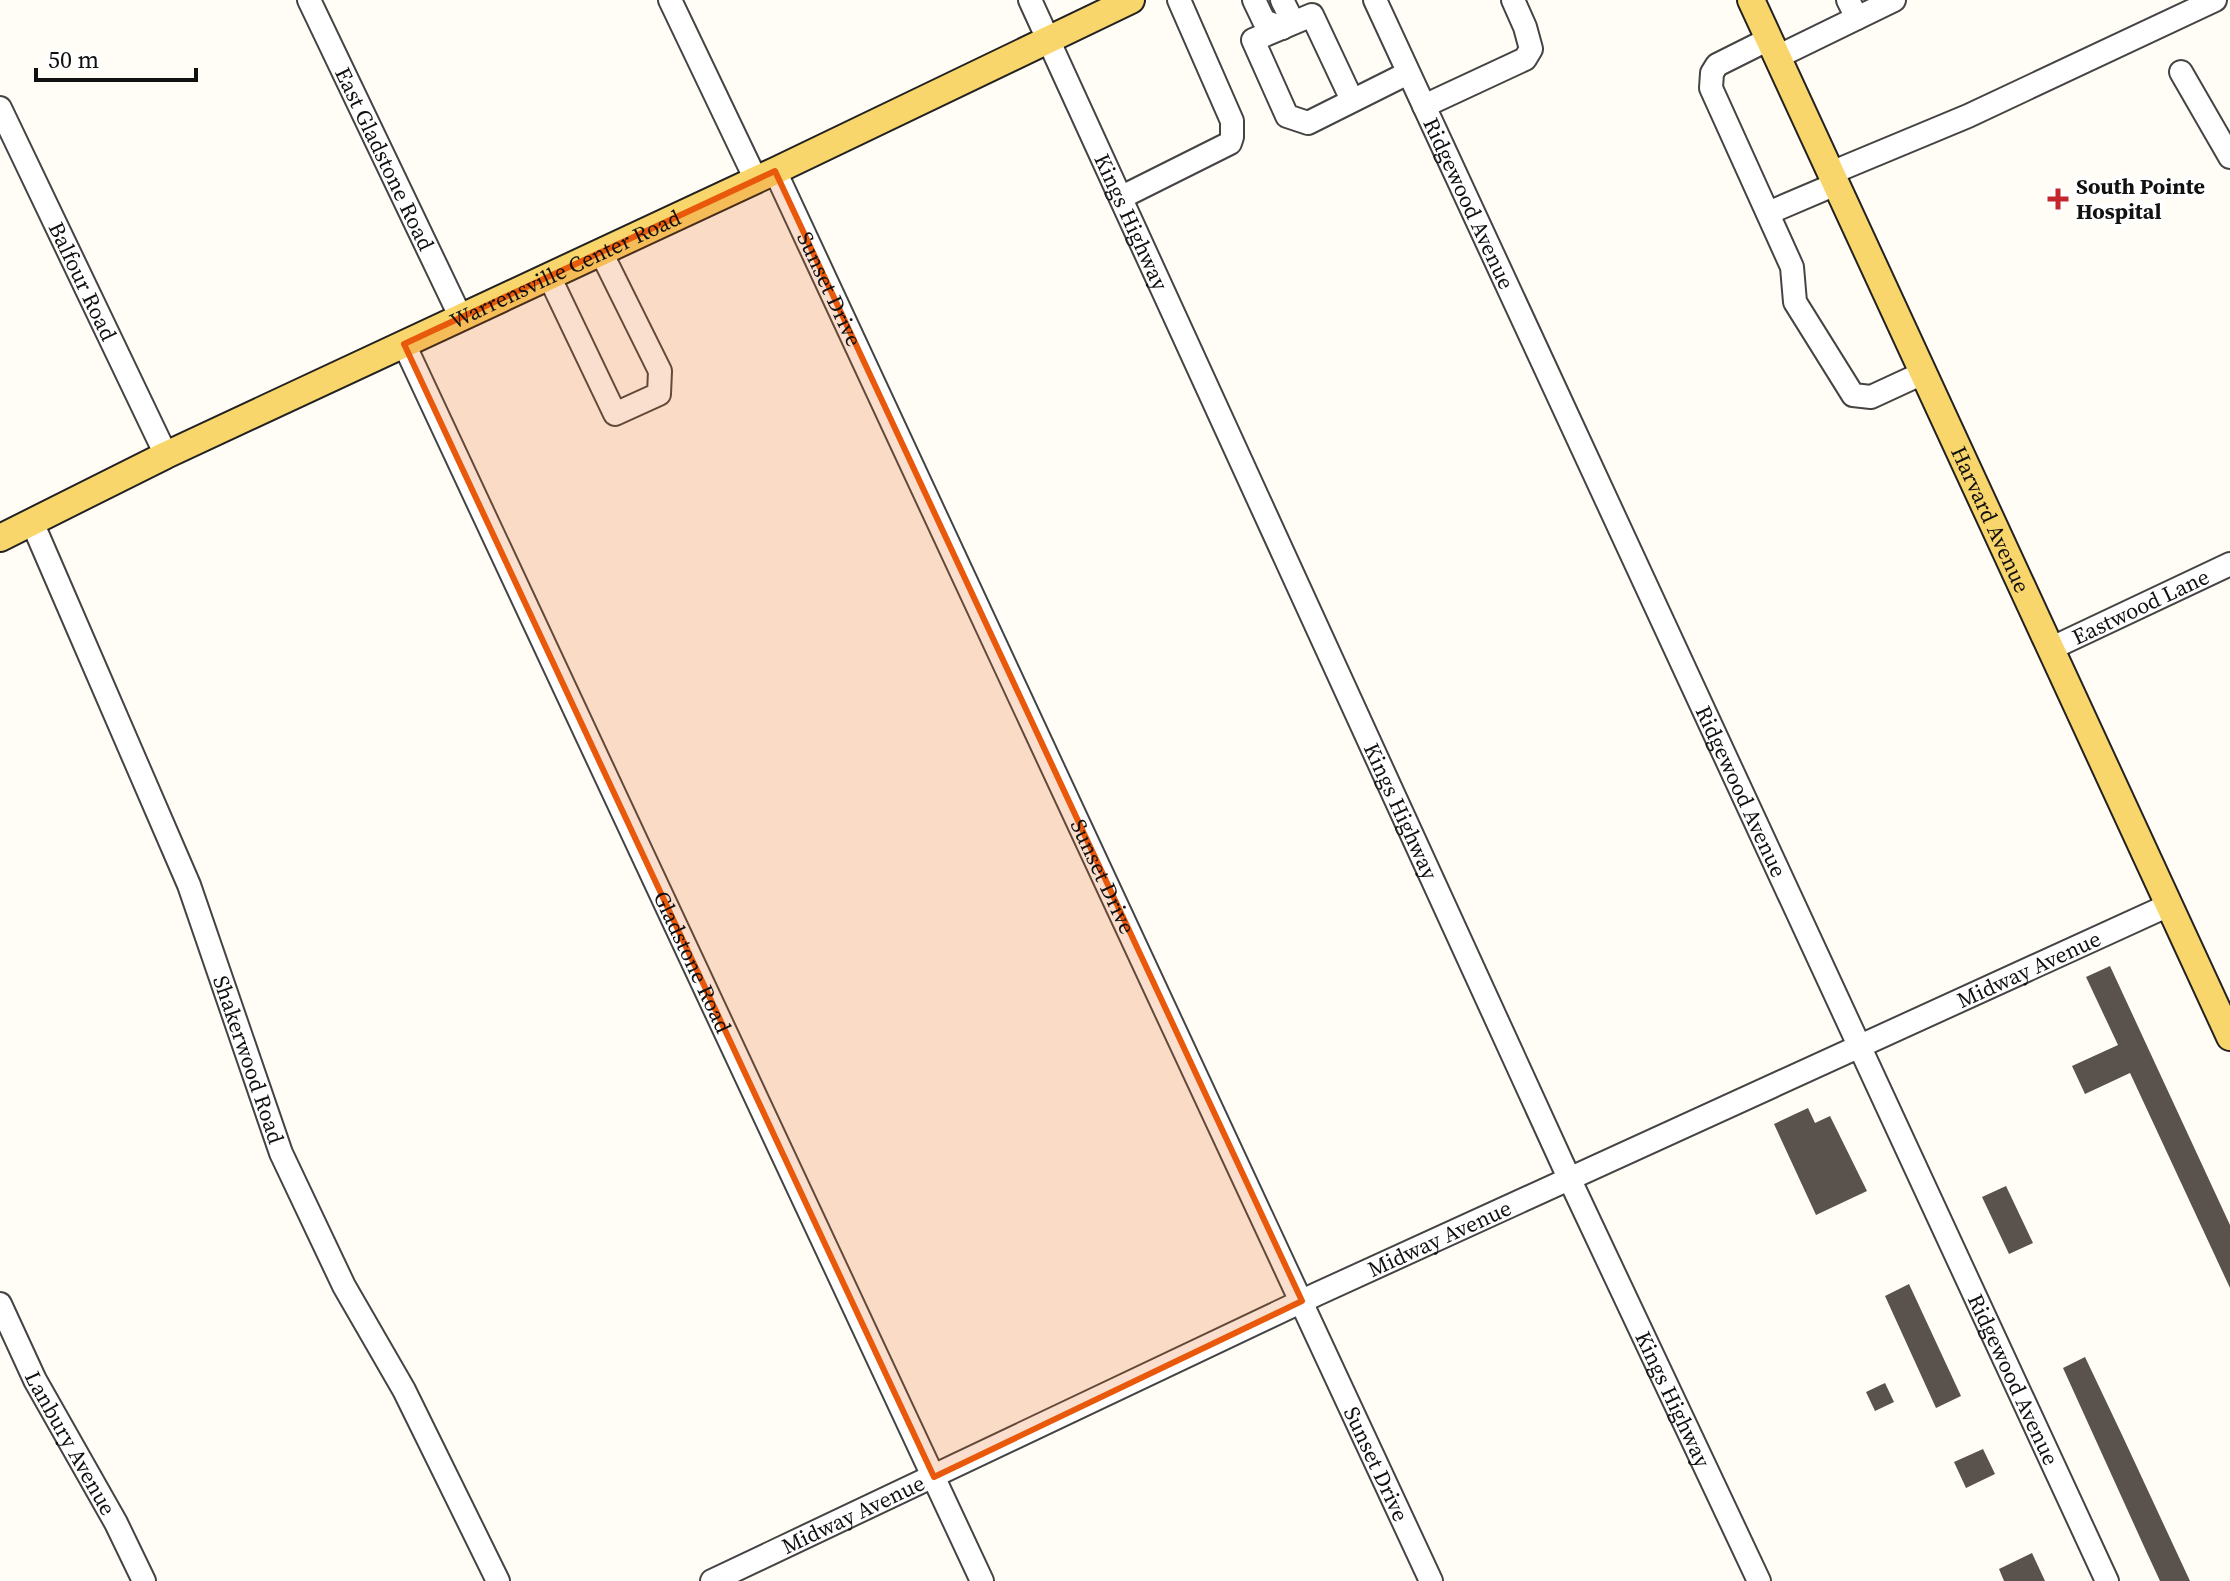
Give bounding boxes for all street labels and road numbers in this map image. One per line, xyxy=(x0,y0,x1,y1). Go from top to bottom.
street label: East Gladstone Road xyxy=(328,62,442,256)
street label: Ridgewood Avenue xyxy=(1416,113,1522,294)
street label: Kings Highway xyxy=(1087,149,1176,296)
street label: Warrensville Center Road xyxy=(445,202,686,336)
street label: Balfour Road xyxy=(42,217,124,346)
street label: Sunset Drive xyxy=(790,227,869,351)
street label: Harvard Avenue xyxy=(1944,441,2038,597)
street label: Eastwood Lane xyxy=(2067,561,2214,652)
street label: Ridgewood Avenue xyxy=(1689,701,1794,882)
street label: Kings Highway xyxy=(1357,738,1446,885)
street label: Sunset Drive xyxy=(1064,814,1143,939)
street label: Gladstone Road xyxy=(647,886,739,1038)
street label: Midway Avenue xyxy=(1952,923,2105,1015)
street label: Shakerwood Road xyxy=(206,971,292,1148)
street label: Midway Avenue xyxy=(1363,1192,1516,1284)
street label: Ridgewood Avenue xyxy=(1961,1289,2066,1470)
street label: Kings Highway xyxy=(1628,1326,1719,1473)
street label: Lanbury Avenue xyxy=(18,1366,123,1520)
street label: Sunset Drive xyxy=(1337,1402,1416,1526)
street label: Midway Avenue xyxy=(777,1467,929,1561)

